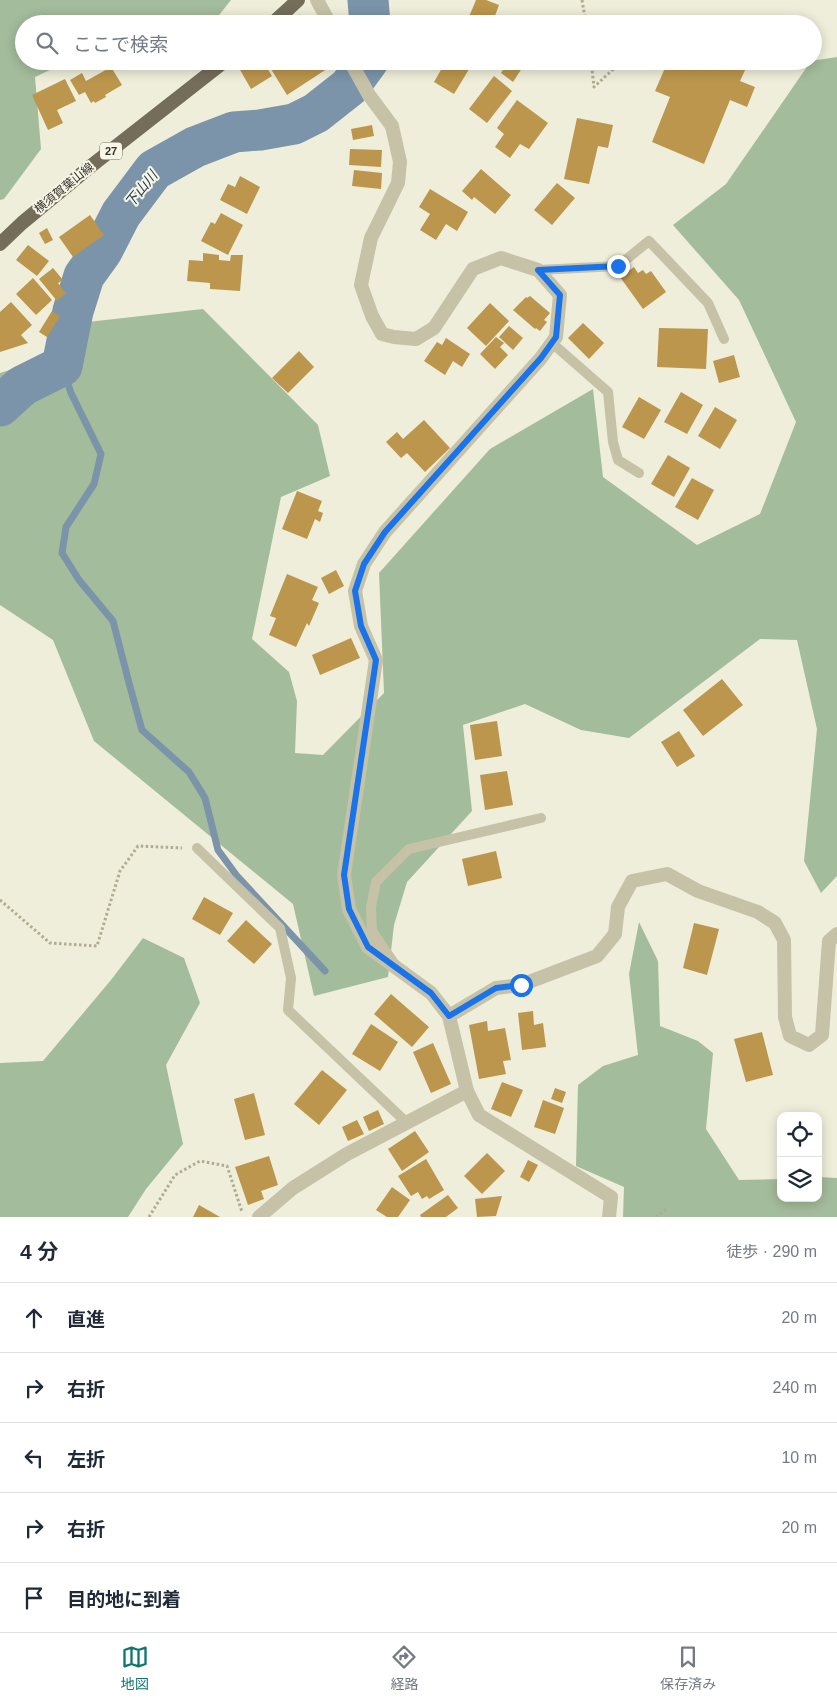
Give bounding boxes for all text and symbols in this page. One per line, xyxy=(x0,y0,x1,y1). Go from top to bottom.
search box xyxy=(15,15,822,70)
icon: search xyxy=(33,29,61,57)
text: ここで検索 xyxy=(73,34,168,55)
road number: 27 xyxy=(100,142,122,160)
street label: 横須賀葉山線 xyxy=(32,160,96,216)
water label: 下山川 xyxy=(122,166,162,210)
route end xyxy=(607,255,630,278)
route start xyxy=(510,974,533,997)
map controls xyxy=(777,1112,822,1202)
button: locate xyxy=(777,1112,822,1157)
button: layers xyxy=(777,1157,822,1202)
text: 4 分 xyxy=(20,1240,59,1263)
text: 徒歩 · 290 m xyxy=(726,1243,817,1260)
icon: ahead xyxy=(20,1304,48,1332)
text: 直進 xyxy=(67,1309,105,1330)
text: 20 m xyxy=(781,1309,817,1326)
icon: right xyxy=(20,1374,48,1402)
text: 右折 xyxy=(67,1379,105,1400)
text: 240 m xyxy=(773,1379,817,1396)
icon: left xyxy=(20,1444,48,1472)
text: 左折 xyxy=(67,1449,105,1470)
text: 10 m xyxy=(781,1449,817,1466)
icon: right xyxy=(20,1514,48,1542)
text: 右折 xyxy=(67,1519,105,1540)
text: 20 m xyxy=(781,1519,817,1536)
icon: arrive xyxy=(20,1584,48,1612)
text: 目的地に到着 xyxy=(67,1589,181,1610)
tab: 地図 xyxy=(121,1643,149,1693)
tab: 経路 xyxy=(390,1643,418,1693)
tab: 保存済み xyxy=(660,1643,716,1693)

